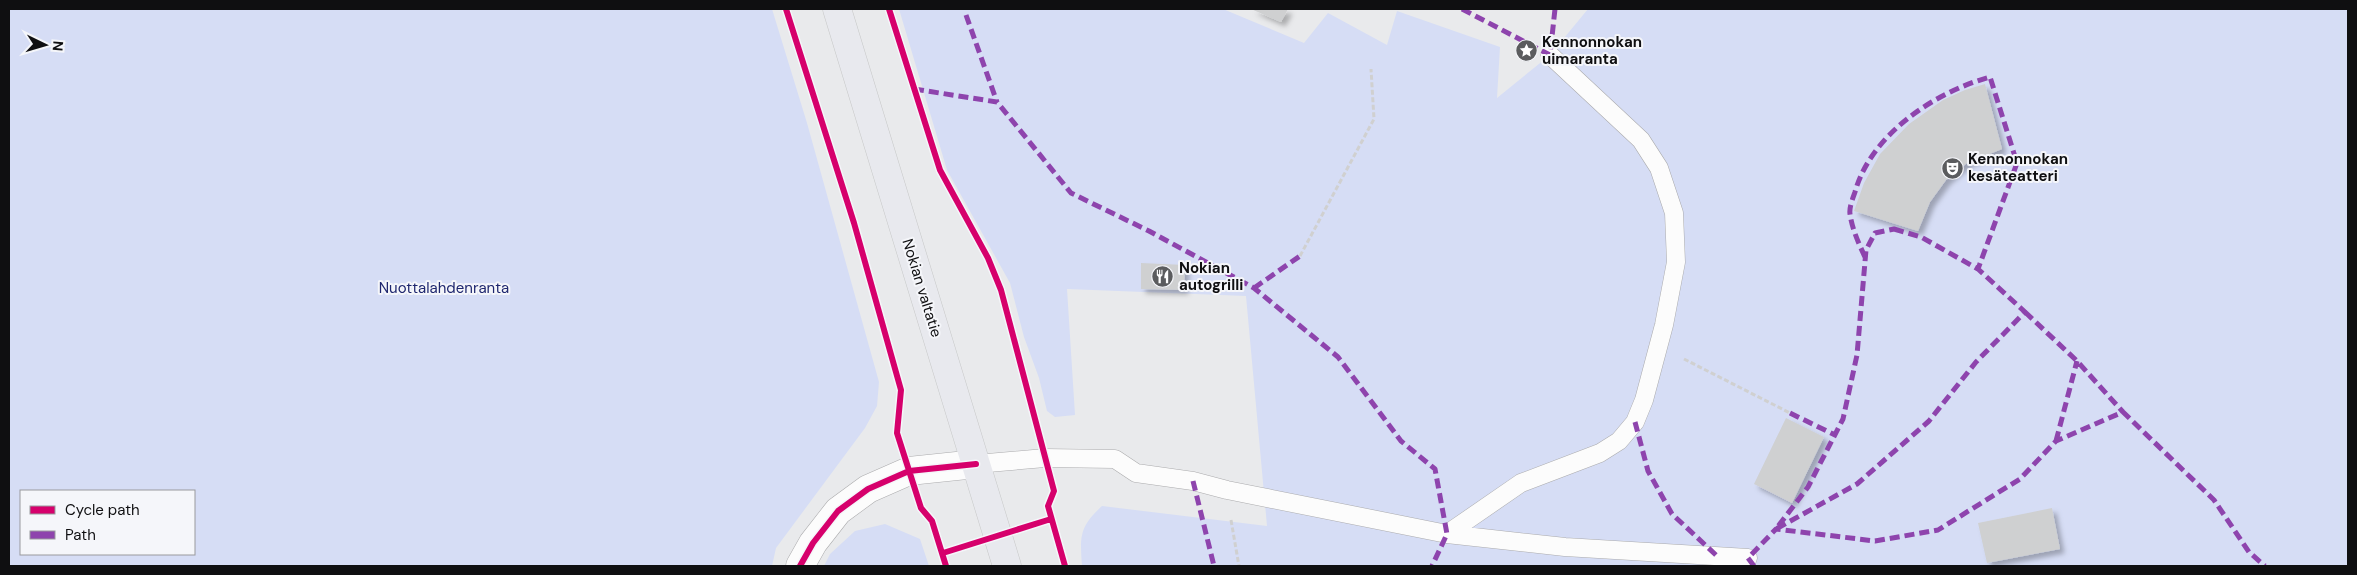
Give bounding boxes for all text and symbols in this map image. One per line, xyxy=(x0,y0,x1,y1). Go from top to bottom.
north arrow xyxy=(20,20,70,70)
place label: Kennonnokan uimaranta xyxy=(1542,32,1642,69)
place icon: Kennonnokan uimaranta xyxy=(1514,39,1538,63)
text: N xyxy=(49,40,67,52)
place label: Kennonnokan kesäteatteri xyxy=(1968,149,2068,186)
theatre icon: Kennonnokan kesäteatteri xyxy=(1940,156,1964,180)
street label: Nokian valtatie xyxy=(898,236,946,340)
place label: Nokian autogrilli xyxy=(1179,258,1243,295)
restaurant icon: Nokian autogrilli xyxy=(1151,265,1175,289)
park label: Nuottalahdenranta xyxy=(379,278,509,298)
legend xyxy=(20,490,195,555)
text: Cycle path xyxy=(65,500,140,520)
text: Path xyxy=(65,525,96,545)

